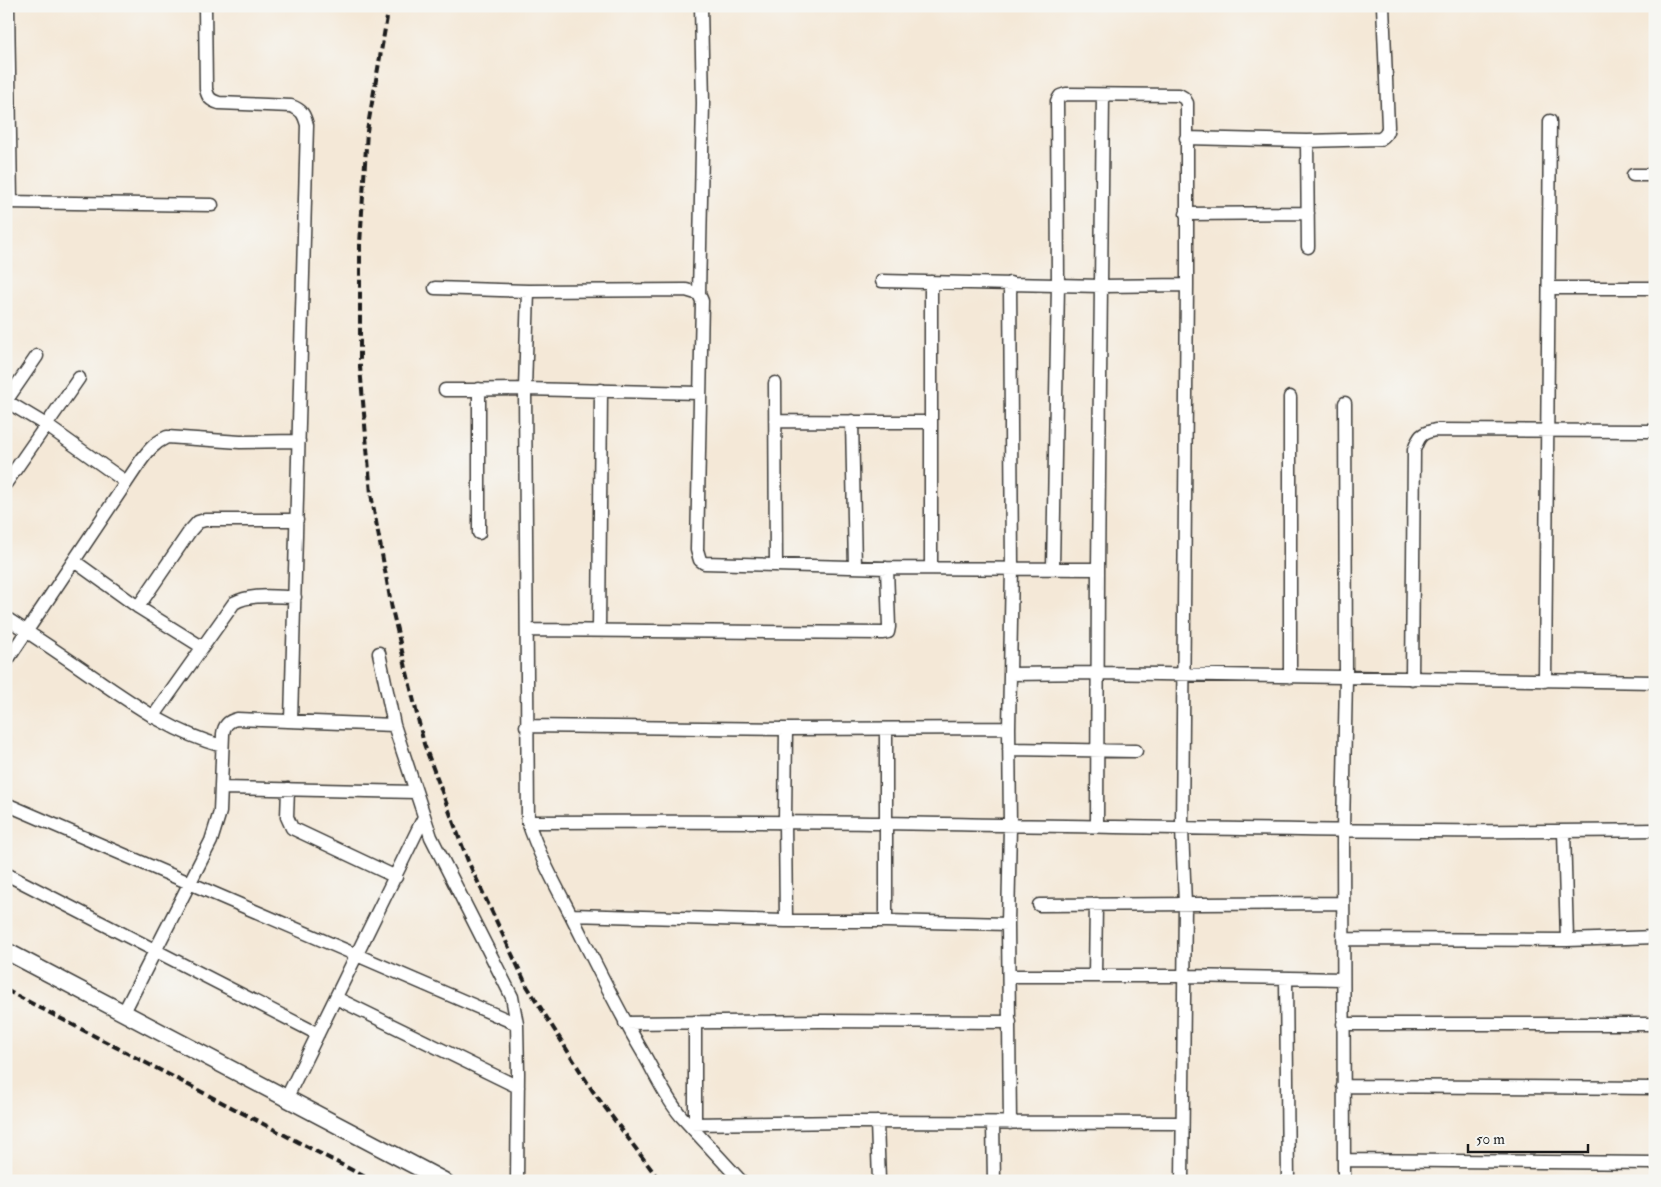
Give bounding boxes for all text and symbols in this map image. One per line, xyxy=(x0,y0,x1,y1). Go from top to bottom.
scale bar xyxy=(1468,1122,1588,1154)
text: 50 m xyxy=(1476,1130,1505,1149)

